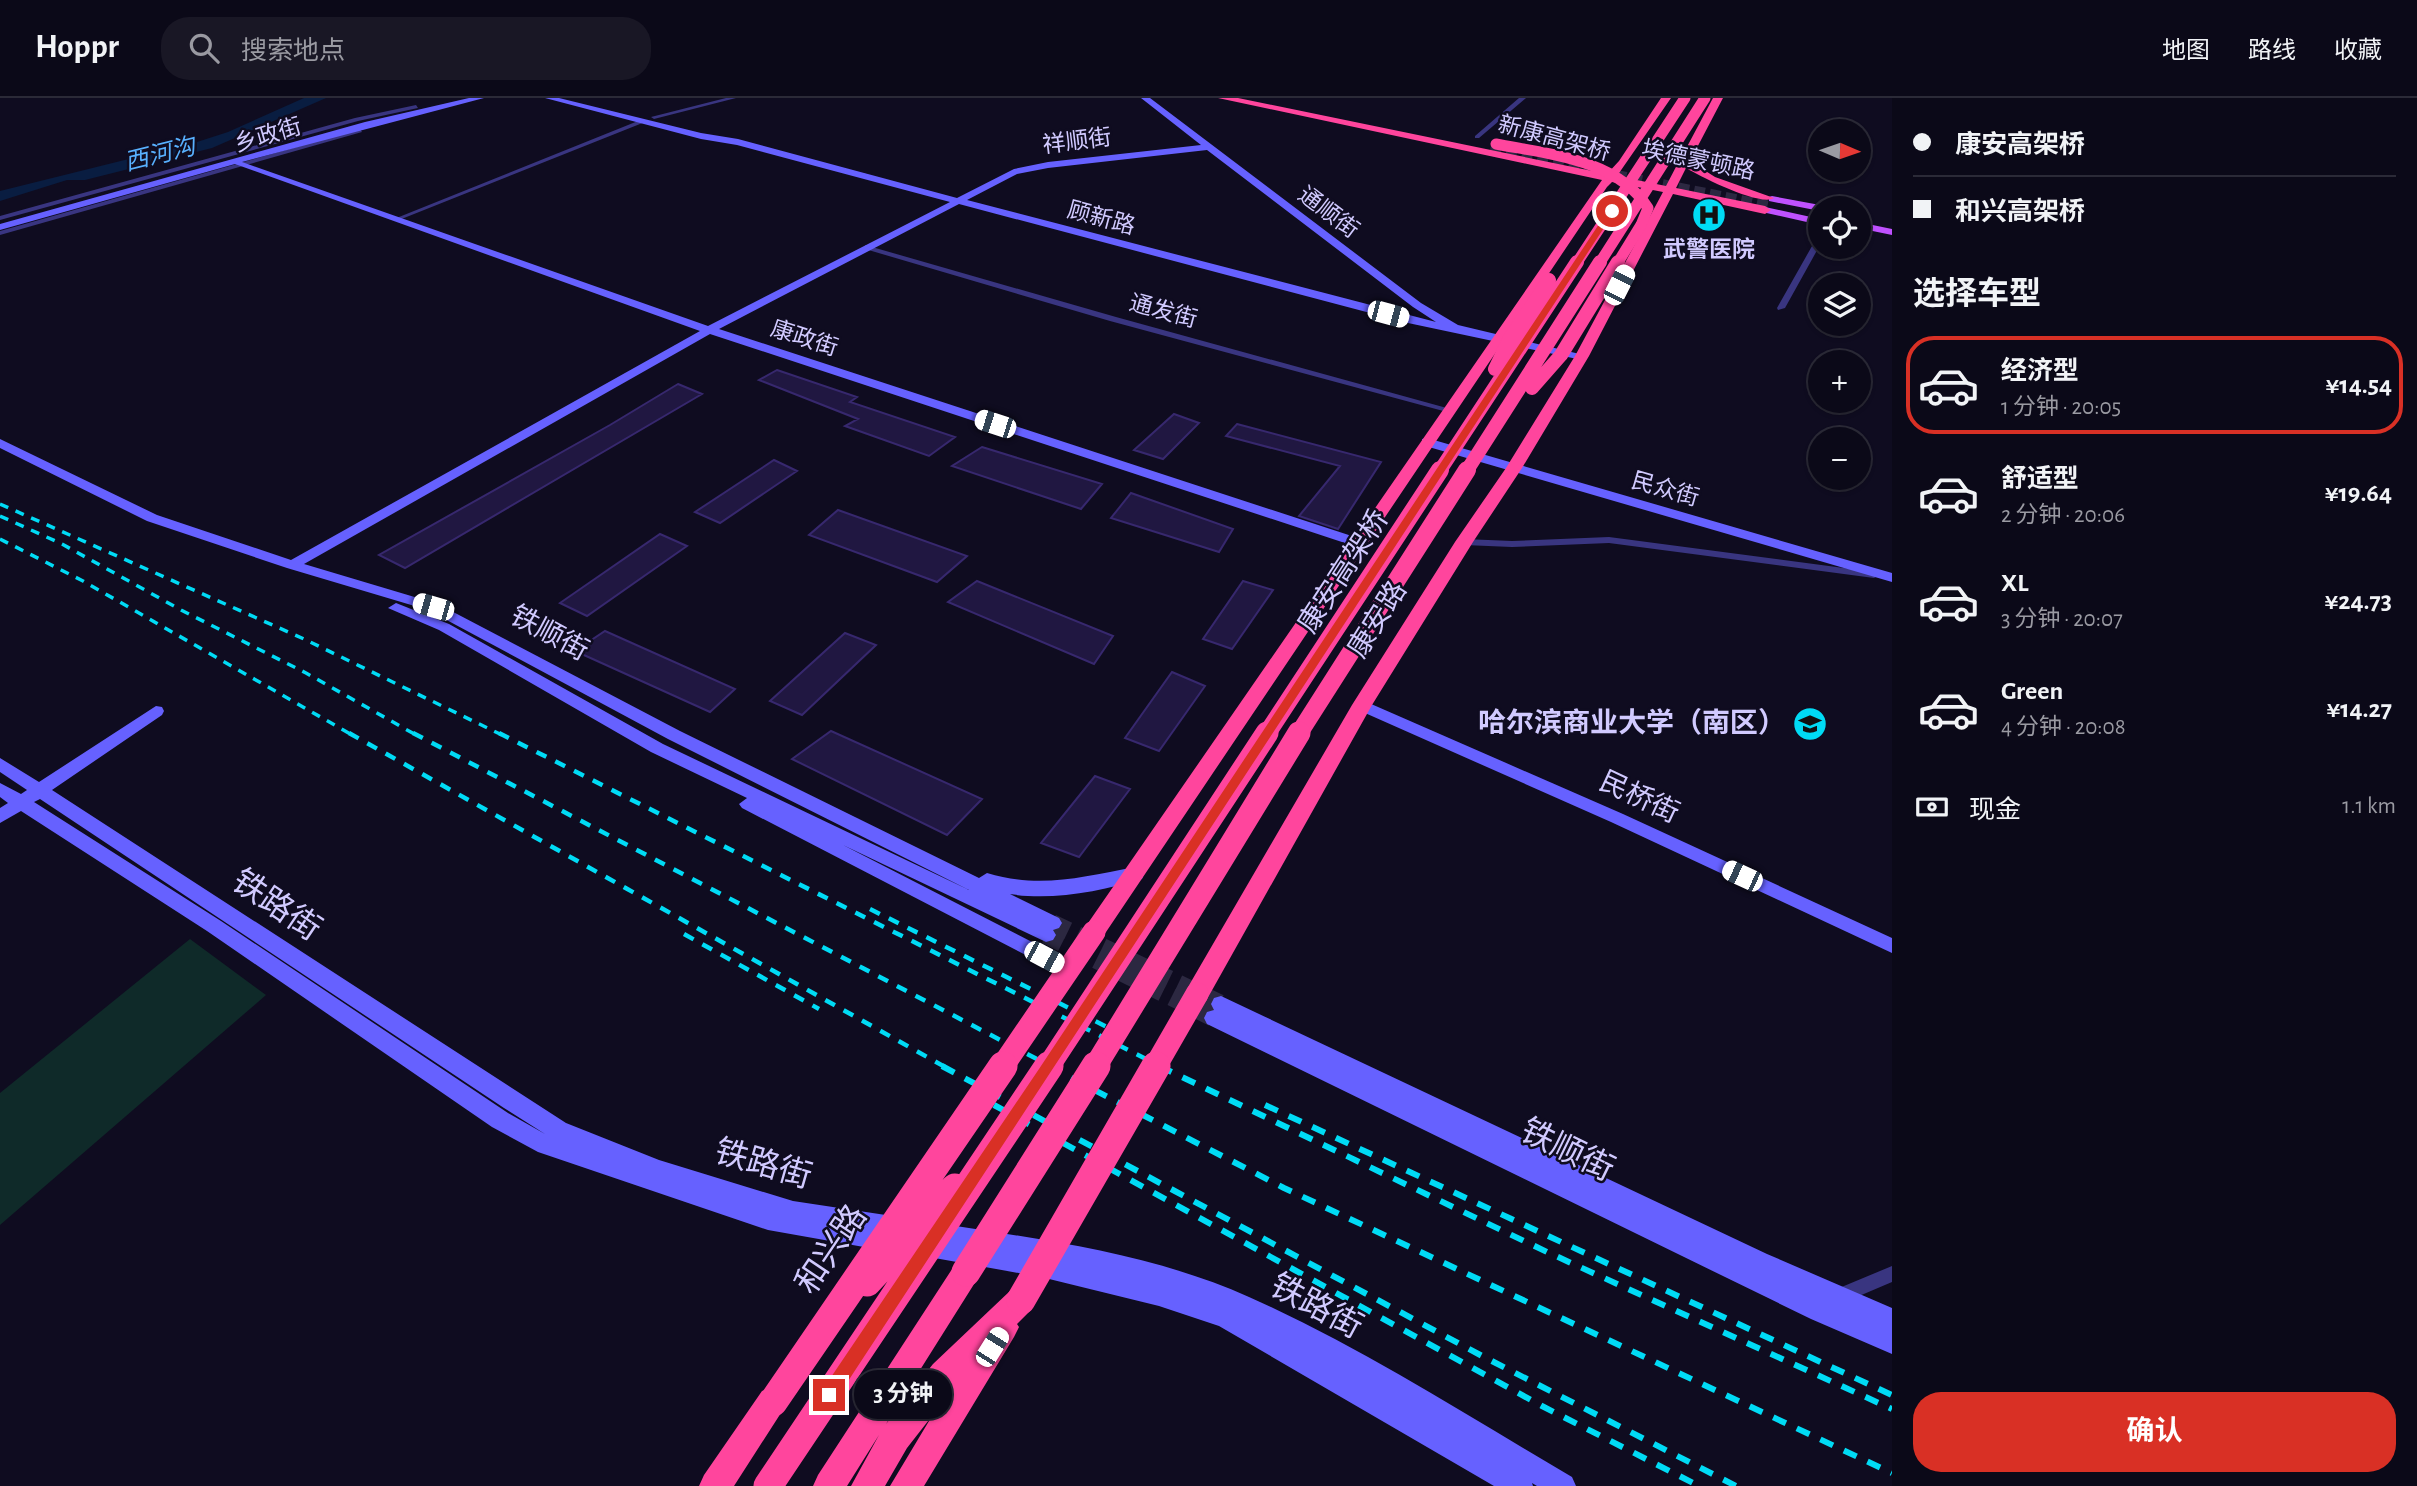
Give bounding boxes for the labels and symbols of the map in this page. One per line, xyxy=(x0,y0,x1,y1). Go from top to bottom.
street label: 新康高架桥 xyxy=(1495,111,1613,165)
street label: 乡政街 xyxy=(231,114,304,157)
north arrow xyxy=(1808,119,1871,182)
street label: 祥顺街 xyxy=(1041,124,1113,158)
water label: 西河沟 xyxy=(122,132,201,175)
street label: 埃德蒙顿路 xyxy=(1639,136,1757,184)
street label: 通顺街 xyxy=(1294,181,1364,243)
route start xyxy=(1596,195,1628,227)
hospital icon: 武警医院 xyxy=(1690,196,1728,234)
street label: 顾新路 xyxy=(1065,197,1138,239)
place label: 武警医院 xyxy=(1663,237,1755,262)
car xyxy=(1601,262,1638,308)
street label: 通发街 xyxy=(1127,290,1200,332)
car xyxy=(1365,298,1412,330)
street label: 康政街 xyxy=(768,315,841,361)
car xyxy=(972,408,1019,440)
street label: 民众街 xyxy=(1629,468,1702,511)
street label: 康安高架桥 xyxy=(1292,505,1394,638)
street label: 康安路 xyxy=(1342,576,1412,663)
car xyxy=(410,591,457,623)
street label: 铁顺街 xyxy=(505,600,594,666)
school or university icon: 哈尔滨商业大学（南区） xyxy=(1791,705,1829,743)
place label: 哈尔滨商业大学（南区） xyxy=(1478,707,1786,738)
street label: 民桥街 xyxy=(1595,766,1684,828)
car xyxy=(1719,858,1766,894)
street label: 铁路街 xyxy=(226,863,327,947)
car xyxy=(1021,938,1068,976)
street label: 铁顺街 xyxy=(1515,1113,1620,1188)
street label: 铁路街 xyxy=(711,1134,816,1195)
street label: 和兴路 xyxy=(789,1199,873,1300)
street label: 铁路街 xyxy=(1265,1267,1368,1345)
car xyxy=(972,1324,1013,1370)
callout: 3 分钟 xyxy=(854,1370,952,1420)
route end xyxy=(813,1379,845,1411)

